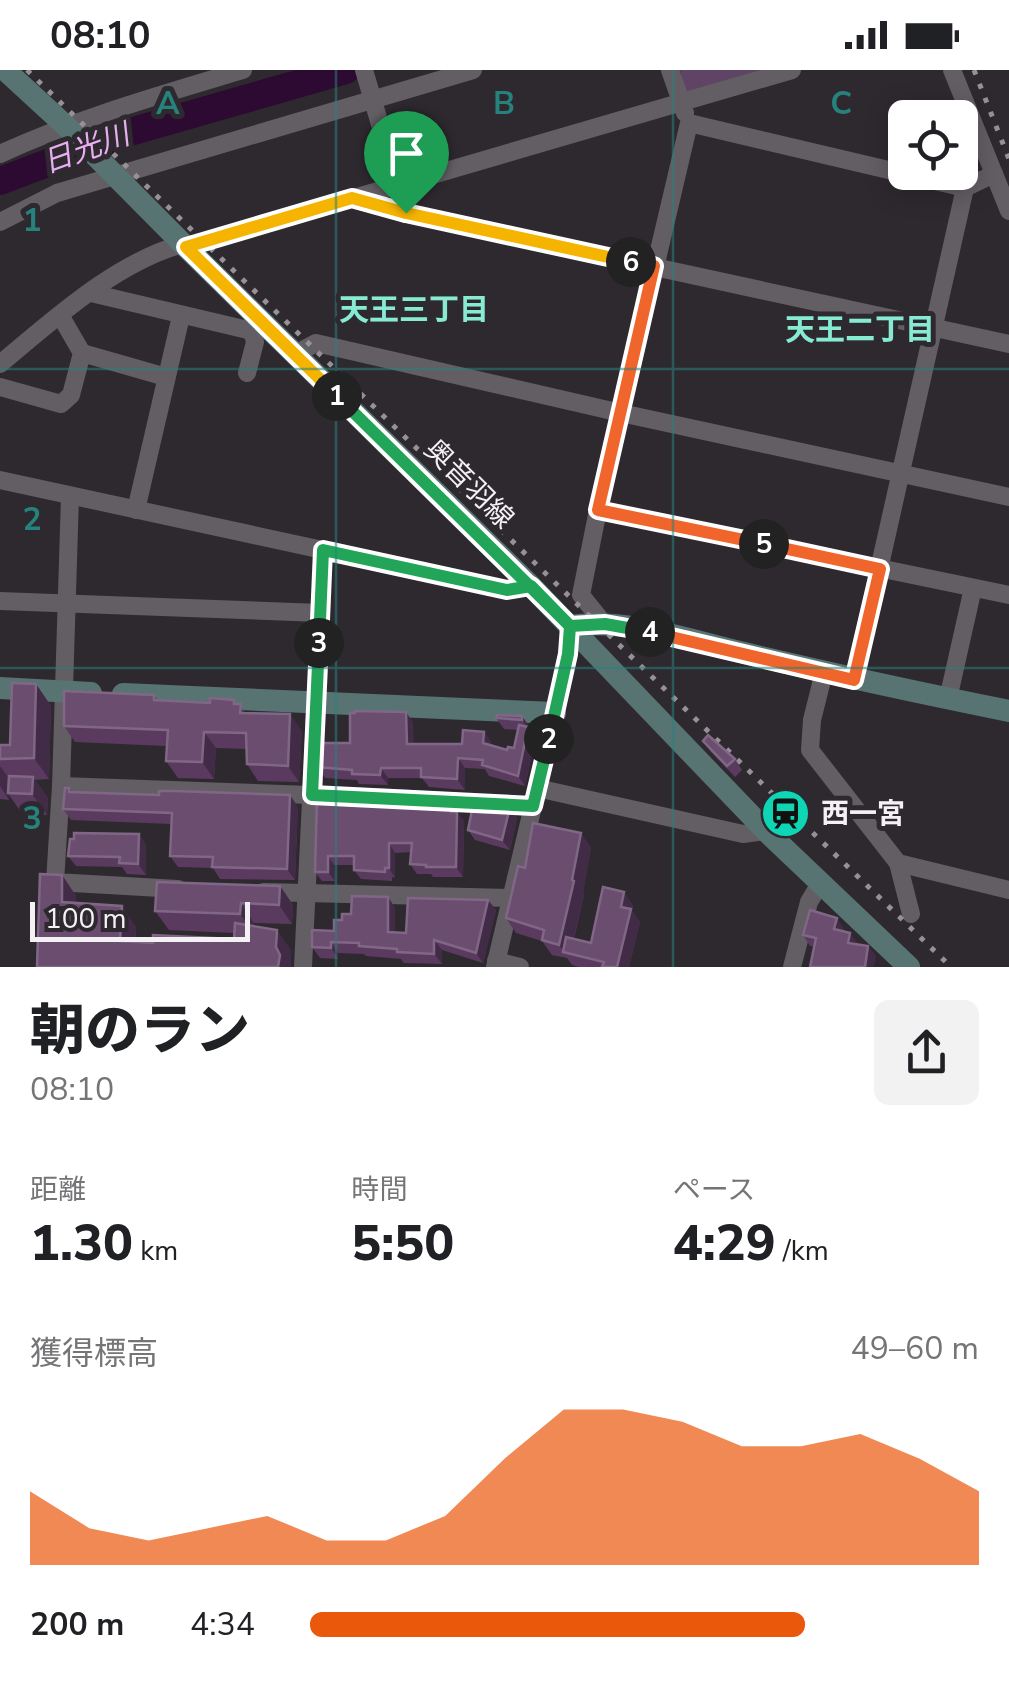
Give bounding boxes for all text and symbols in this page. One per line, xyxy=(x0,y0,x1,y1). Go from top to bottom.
text: 08:10 xyxy=(50,10,151,61)
text: A xyxy=(156,82,180,125)
text: B xyxy=(493,82,515,125)
text: C xyxy=(830,82,852,125)
map controls xyxy=(888,100,978,190)
button: locate xyxy=(888,100,978,190)
pin xyxy=(364,111,449,214)
water label: 日光川 xyxy=(37,113,138,184)
icon: arrive xyxy=(379,126,434,181)
text: 1 xyxy=(22,199,42,242)
pin: 6 xyxy=(606,237,656,287)
text: 6 xyxy=(623,243,639,281)
district label: 天王三丁目 xyxy=(339,290,489,331)
district label: 天王二丁目 xyxy=(785,310,935,351)
pin: 1 xyxy=(312,371,362,421)
text: 1 xyxy=(329,377,345,415)
street label: 奥音羽線 xyxy=(416,431,522,537)
text: 2 xyxy=(22,498,42,541)
pin: 5 xyxy=(739,519,789,569)
text: 5 xyxy=(756,525,772,563)
pin: 4 xyxy=(625,607,675,657)
text: 4 xyxy=(642,613,658,651)
pin: 3 xyxy=(294,618,344,668)
text: 3 xyxy=(311,624,327,662)
pin: 2 xyxy=(524,714,574,764)
text: 2 xyxy=(541,720,557,758)
station icon: 西一宮 xyxy=(760,788,812,840)
place label: 西一宮 xyxy=(821,795,905,833)
text: 3 xyxy=(22,797,42,840)
scale bar xyxy=(30,897,250,941)
text: 100 m xyxy=(45,900,127,938)
text: 朝のラン xyxy=(30,993,250,1068)
button: share xyxy=(874,1000,979,1105)
text: 08:10 xyxy=(30,1068,114,1111)
text: 距離 xyxy=(30,1171,86,1209)
text: 時間 xyxy=(351,1171,407,1209)
text: ペース xyxy=(673,1171,755,1209)
text: 1.30 xyxy=(30,1209,133,1278)
text: 5:50 xyxy=(351,1209,454,1278)
text: 4:29 xyxy=(673,1209,776,1278)
text: km xyxy=(133,1232,178,1270)
text: /km xyxy=(776,1232,829,1270)
text: 49–60 m xyxy=(851,1327,979,1370)
text: 獲得標高 xyxy=(30,1332,158,1375)
text: 200 m xyxy=(30,1603,124,1646)
text: 4:34 xyxy=(190,1603,255,1646)

